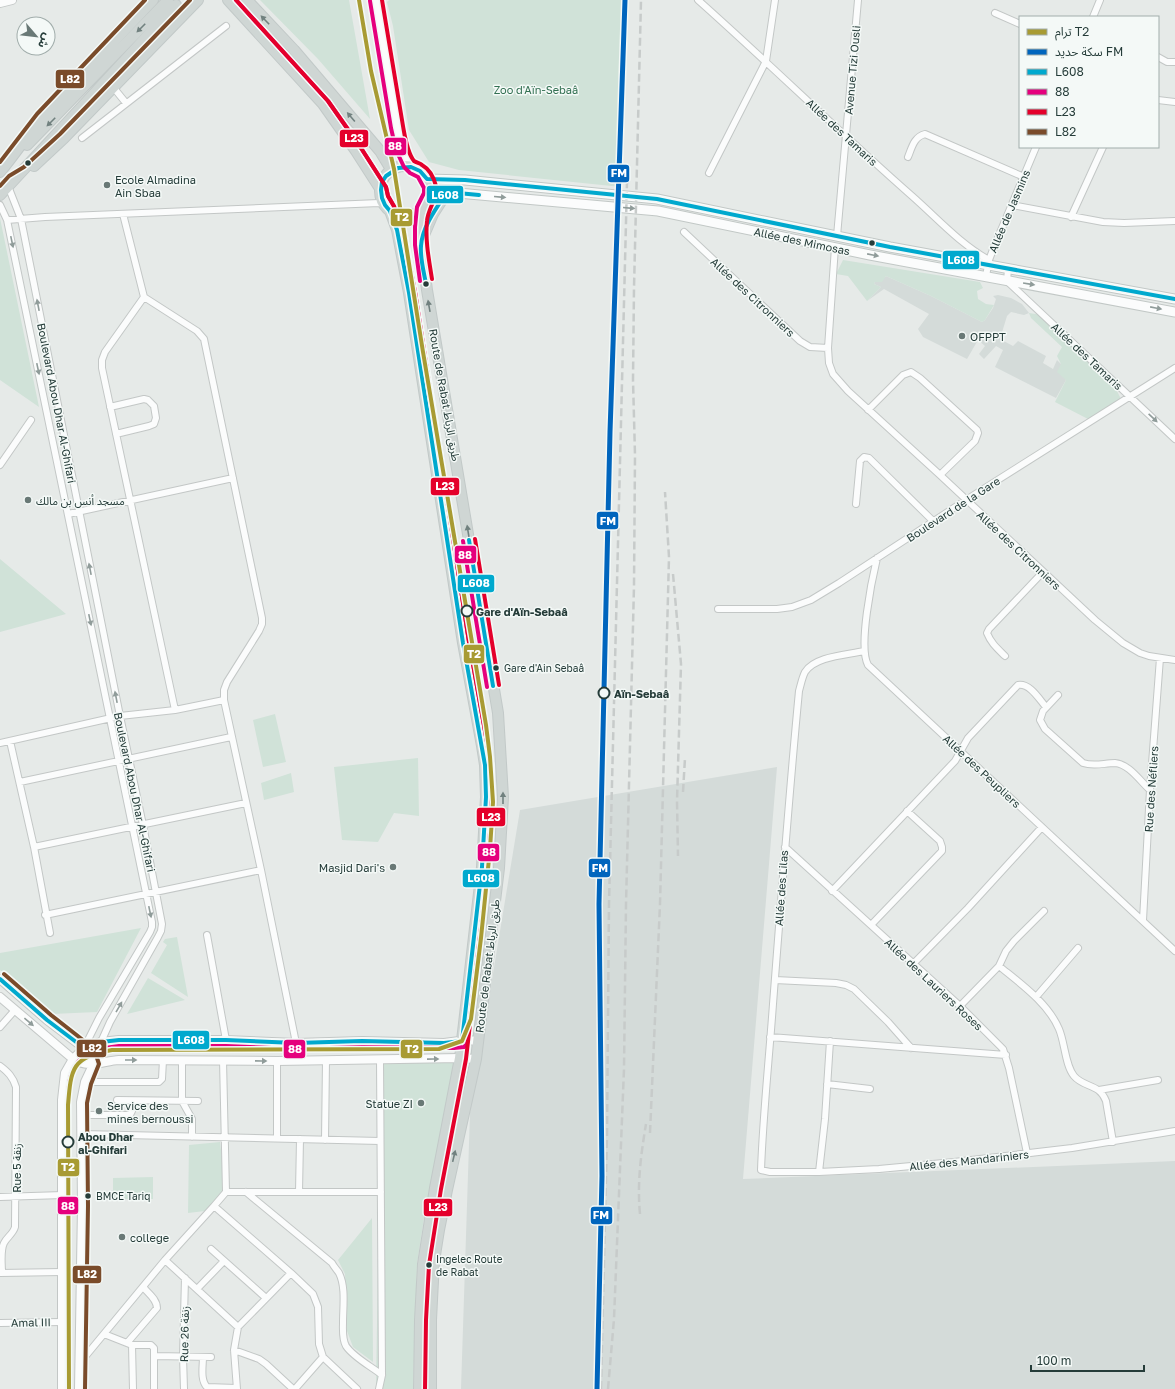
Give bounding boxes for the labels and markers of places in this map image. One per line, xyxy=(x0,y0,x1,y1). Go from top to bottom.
unlabelled marker xyxy=(23,158,33,168)
place label: Ecole Almadina Ain Sbaa xyxy=(115,173,196,199)
marker: Ecole Almadina Ain Sbaa xyxy=(102,180,112,190)
unlabelled marker xyxy=(867,238,877,248)
unlabelled marker xyxy=(421,279,431,289)
place label: OFPPT xyxy=(970,330,1006,343)
marker: OFPPT xyxy=(957,331,967,341)
place label: مسجد أنس بن مالك xyxy=(36,494,125,508)
marker: مسجد أنس بن مالك xyxy=(23,495,33,505)
marker: Gare d'Aïn-Sebaâ xyxy=(460,604,474,618)
place label: Gare d'Aïn-Sebaâ xyxy=(476,605,568,618)
place label: Gare d'Ain Sebaâ xyxy=(504,662,584,674)
marker: Gare d'Ain Sebaâ xyxy=(491,663,501,673)
marker: Aïn-Sebaâ xyxy=(597,686,611,700)
place label: Aïn-Sebaâ xyxy=(614,687,669,700)
place label: Masjid Dari's xyxy=(319,861,385,874)
marker: Masjid Dari's xyxy=(388,862,398,872)
place label: Statue ZI xyxy=(365,1097,413,1110)
marker: Statue ZI xyxy=(416,1098,426,1108)
place label: Service des mines bernoussi xyxy=(107,1099,194,1125)
marker: Service des mines bernoussi xyxy=(94,1106,104,1116)
place label: Abou Dhar al-Ghifari xyxy=(78,1130,134,1156)
marker: Abou Dhar al-Ghifari xyxy=(61,1135,75,1149)
place label: BMCE Tariq xyxy=(96,1190,150,1202)
marker: BMCE Tariq xyxy=(83,1191,93,1201)
place label: college xyxy=(130,1231,169,1244)
marker: college xyxy=(117,1232,127,1242)
place label: Ingelec Route de Rabat xyxy=(436,1253,503,1278)
marker: Ingelec Route de Rabat xyxy=(424,1260,434,1270)

